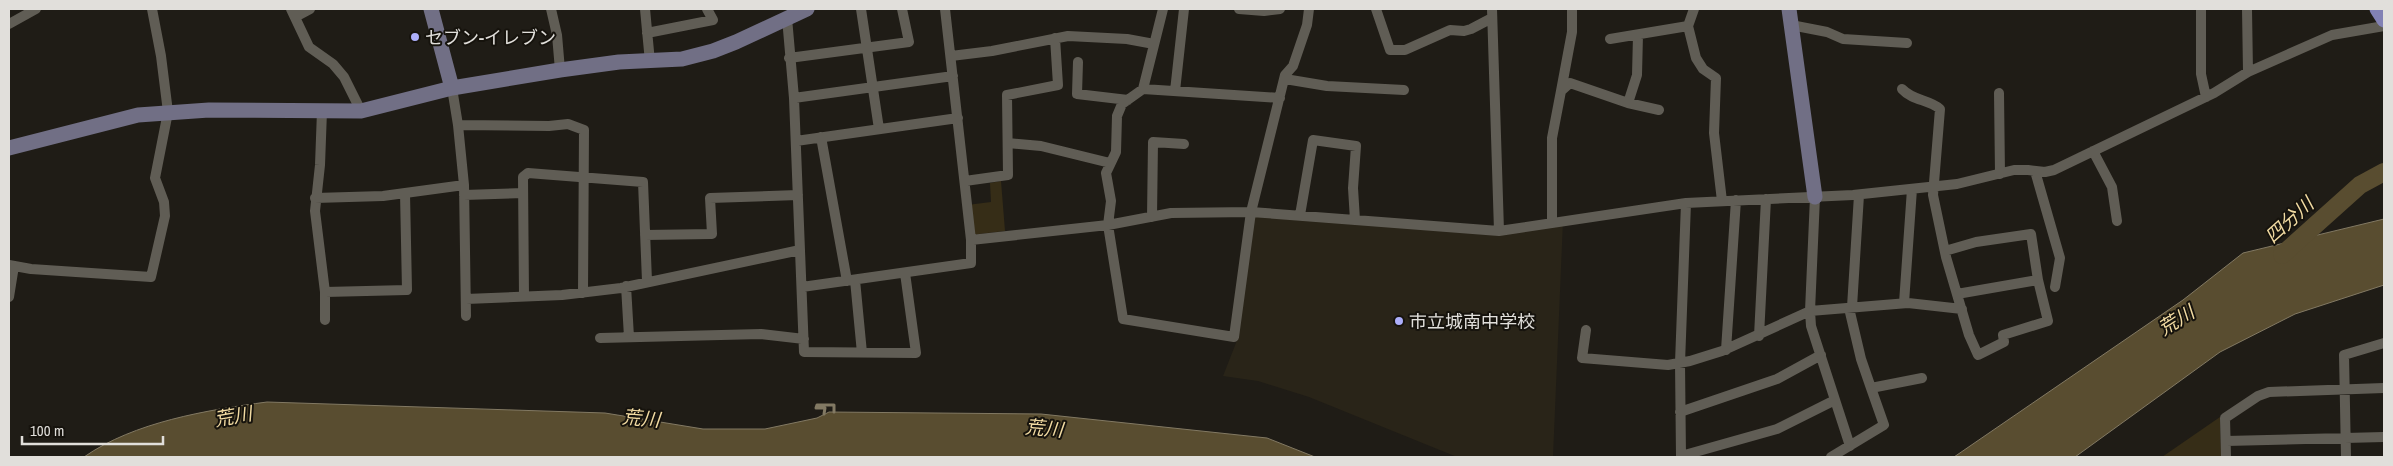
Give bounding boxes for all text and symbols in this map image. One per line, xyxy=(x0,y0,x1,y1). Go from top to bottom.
place label: セブン-イレブン xyxy=(425,25,556,50)
marker: セブン-イレブン xyxy=(409,31,421,43)
water label: 四分川 xyxy=(2259,190,2320,249)
water label: 荒川 xyxy=(2153,298,2201,341)
place label: 市立城南中学校 xyxy=(1409,309,1535,334)
marker: 市立城南中学校 xyxy=(1393,315,1405,327)
water label: 荒川 xyxy=(212,400,256,432)
water label: 荒川 xyxy=(621,403,663,433)
water label: 荒川 xyxy=(1024,413,1066,443)
scale bar xyxy=(22,414,164,446)
text: 100 m xyxy=(30,420,64,441)

